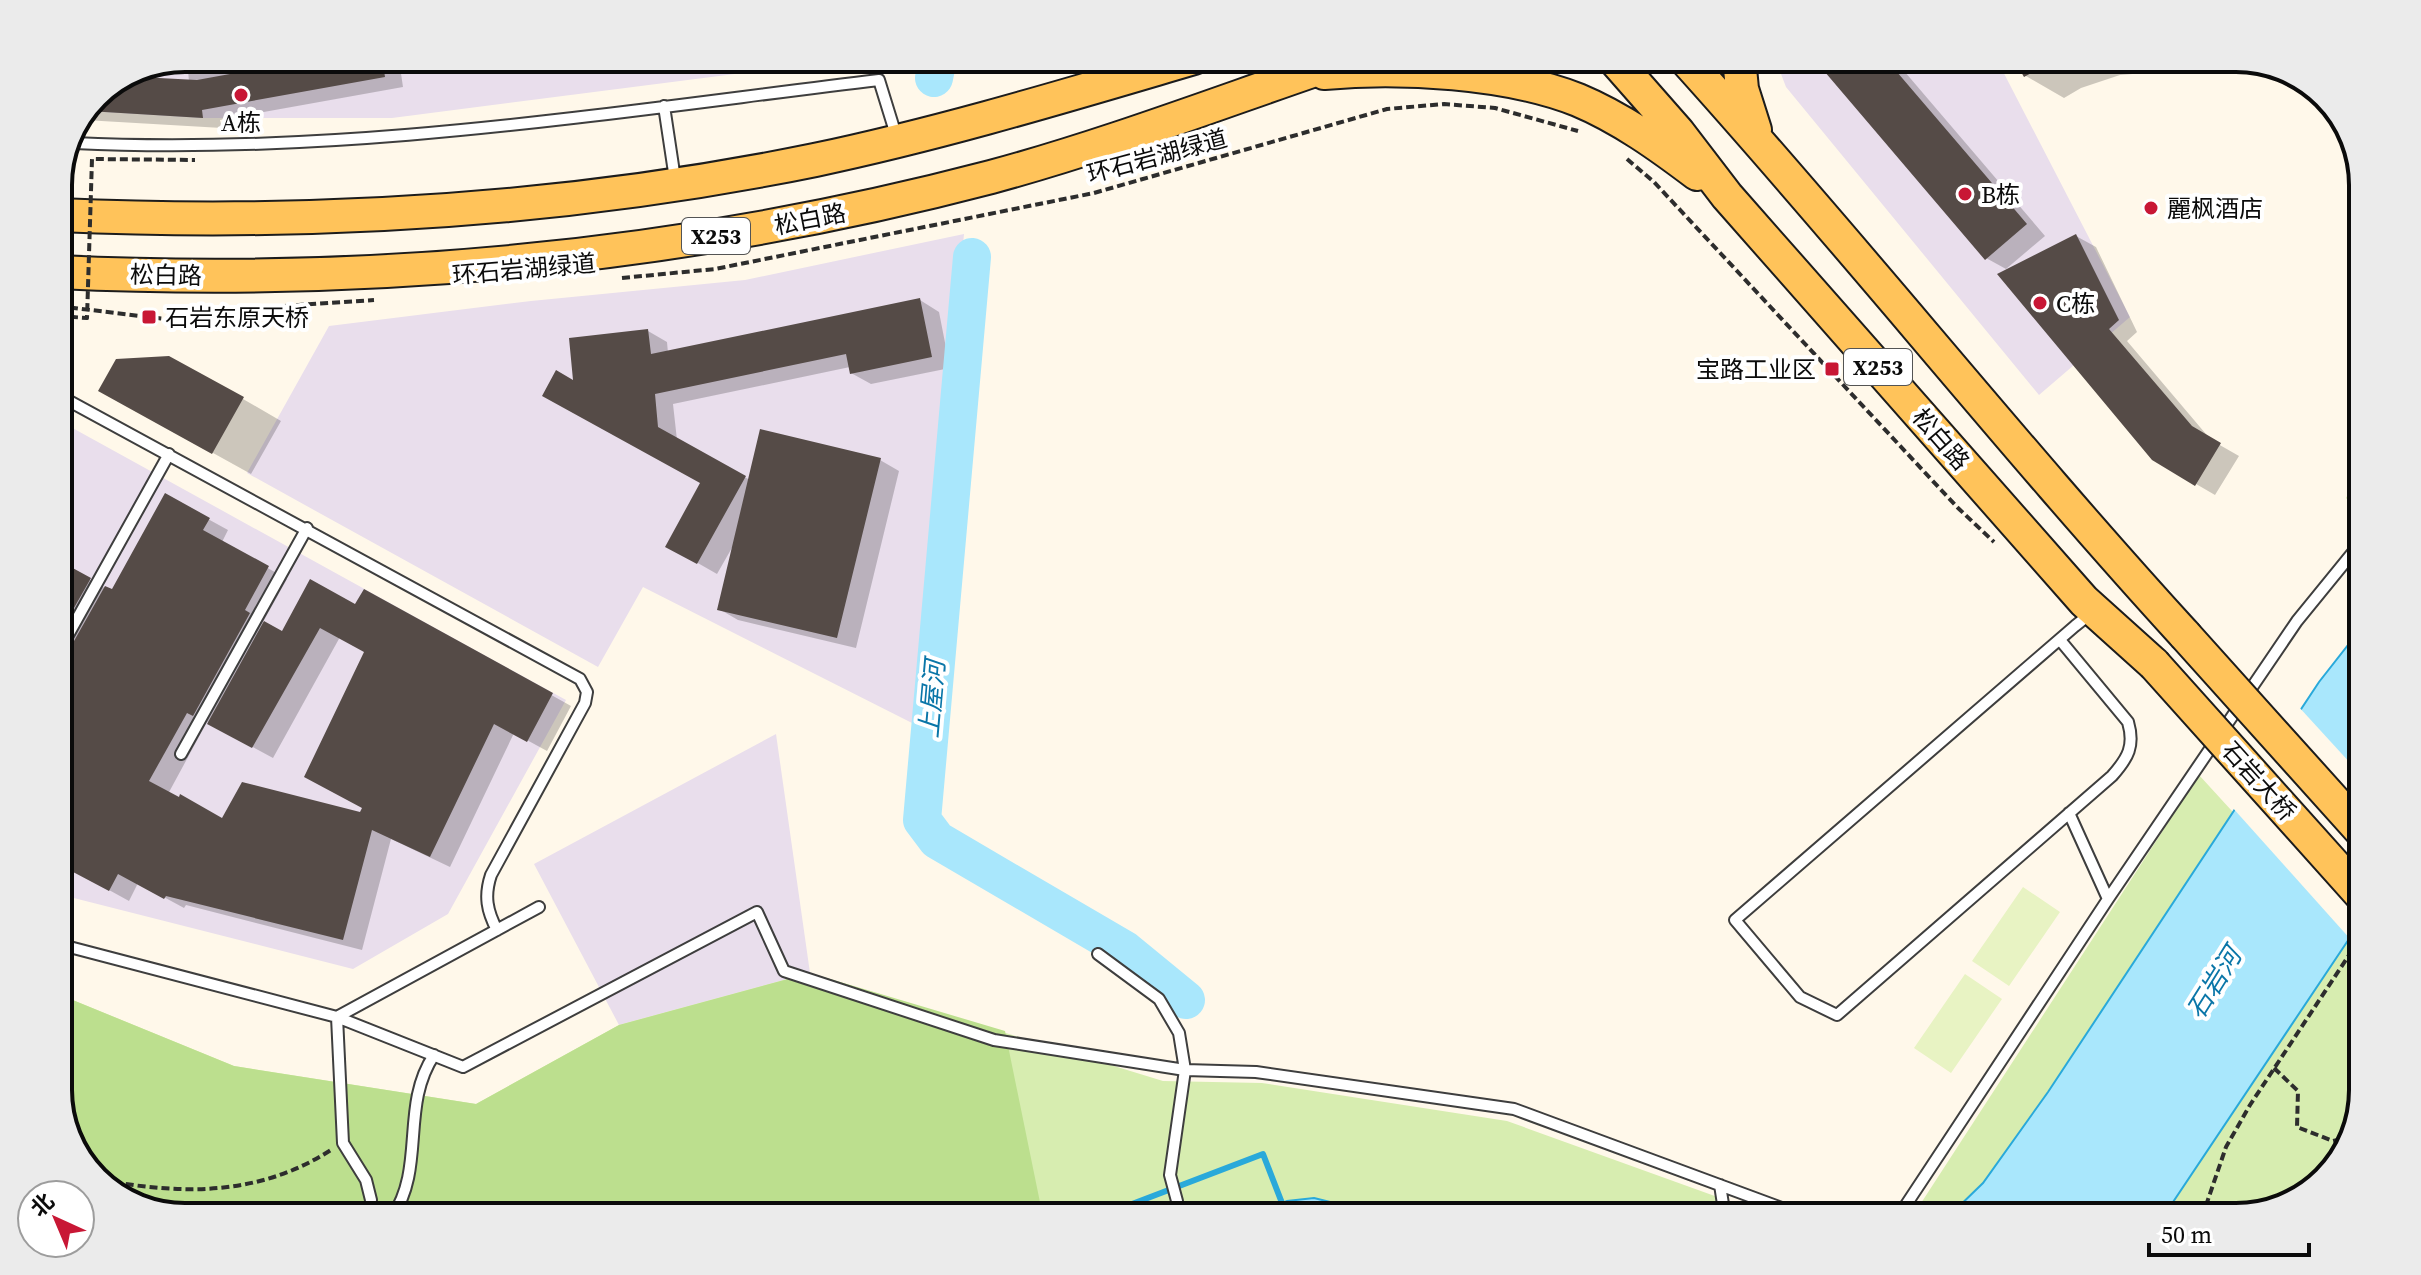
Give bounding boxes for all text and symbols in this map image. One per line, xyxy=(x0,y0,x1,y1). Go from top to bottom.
marker: A栋 xyxy=(232,86,250,104)
place label: A栋 xyxy=(221,106,261,139)
street label: 环石岩湖绿道 xyxy=(1083,121,1231,191)
place label: B栋 xyxy=(1981,178,2020,211)
marker: B栋 xyxy=(1956,185,1974,203)
place label: 麗枫酒店 xyxy=(2167,192,2263,225)
street label: 松白路 xyxy=(772,196,848,242)
marker: 麗枫酒店 xyxy=(2142,199,2160,217)
road number: X253 xyxy=(682,218,750,254)
street label: 环石岩湖绿道 xyxy=(451,246,597,292)
street label: 松白路 xyxy=(130,258,202,292)
place label: C栋 xyxy=(2056,287,2095,320)
marker: C栋 xyxy=(2031,294,2049,312)
place label: 石岩东原天桥 xyxy=(165,301,309,334)
marker: 石岩东原天桥 xyxy=(140,308,158,326)
road number: X253 xyxy=(1844,349,1912,385)
place label: 宝路工业区 xyxy=(1696,353,1816,386)
marker: 宝路工业区 xyxy=(1823,360,1841,378)
street label: 松白路 xyxy=(1905,401,1977,477)
water label: 上屋河 xyxy=(911,654,954,739)
street label: 石岩大桥 xyxy=(2215,734,2303,828)
water label: 石岩河 xyxy=(2178,936,2253,1026)
north arrow xyxy=(16,1179,96,1259)
text: 北 xyxy=(24,1186,60,1223)
scale bar xyxy=(2149,1207,2309,1257)
text: 50 m xyxy=(2161,1218,2212,1251)

